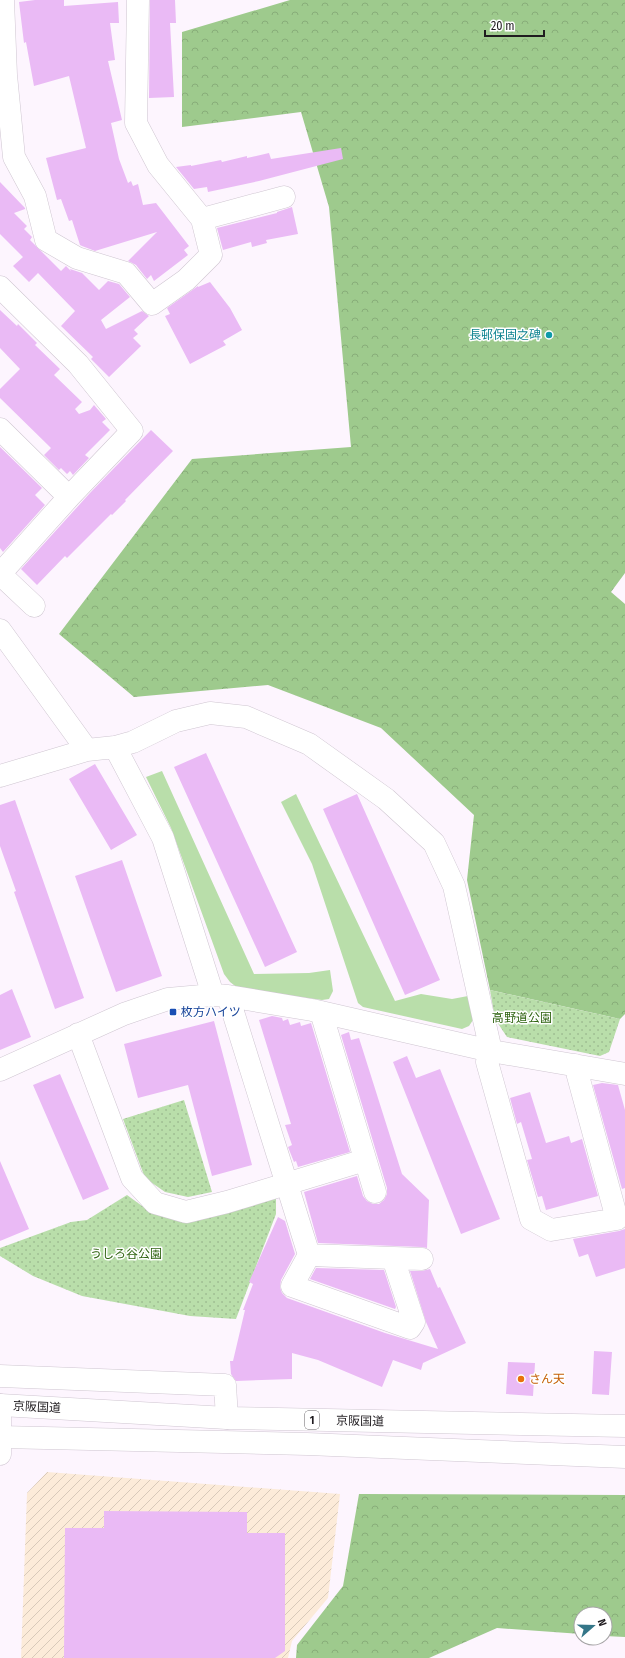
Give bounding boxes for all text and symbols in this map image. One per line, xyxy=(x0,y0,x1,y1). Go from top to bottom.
scale bar xyxy=(485,12,544,38)
text: 20 m xyxy=(491,19,515,33)
place label: 長邨保固之碑 xyxy=(469,328,541,342)
marker: 長邨保固之碑 xyxy=(544,330,554,340)
place label: 枚方ハイツ xyxy=(181,1005,241,1019)
marker: 枚方ハイツ xyxy=(168,1007,178,1017)
park label: 高野道公園 xyxy=(492,1011,552,1025)
park label: うしろ谷公園 xyxy=(90,1247,162,1261)
place label: さん天 xyxy=(529,1372,565,1386)
marker: さん天 xyxy=(516,1374,526,1384)
street label: 京阪国道 xyxy=(13,1399,61,1415)
road number: 1 xyxy=(305,1411,319,1429)
street label: 京阪国道 xyxy=(336,1414,384,1428)
north arrow xyxy=(573,1606,613,1646)
text: N xyxy=(595,1617,609,1628)

